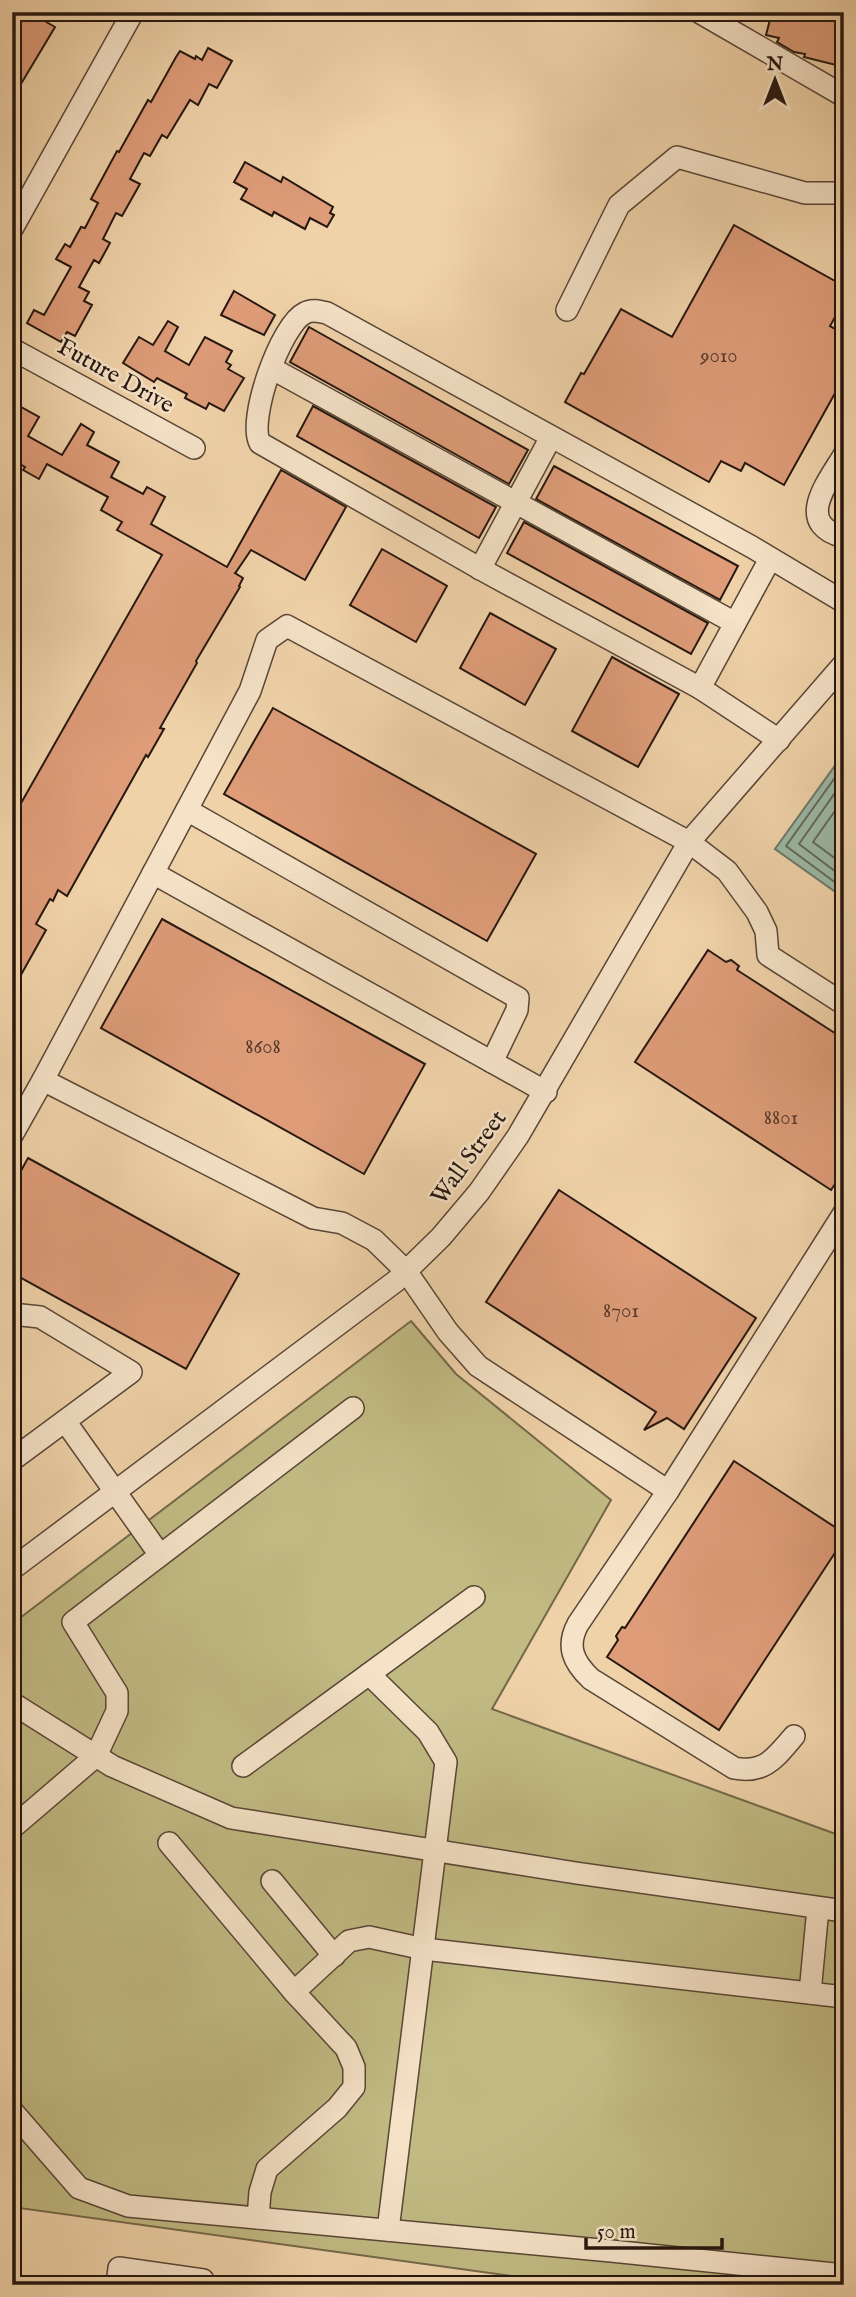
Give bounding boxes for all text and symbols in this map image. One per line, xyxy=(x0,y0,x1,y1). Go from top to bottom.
north arrow xyxy=(740,46,810,116)
text: N xyxy=(766,53,784,77)
street label: Future Drive xyxy=(51,331,179,421)
house number: 9010 xyxy=(699,343,738,370)
house number: 8608 xyxy=(245,1034,281,1061)
street label: Wall Street xyxy=(424,1104,514,1211)
house number: 8801 xyxy=(764,1105,798,1132)
house number: 8701 xyxy=(603,1298,639,1325)
scale bar xyxy=(586,2206,723,2250)
text: 50 m xyxy=(597,2219,636,2246)

